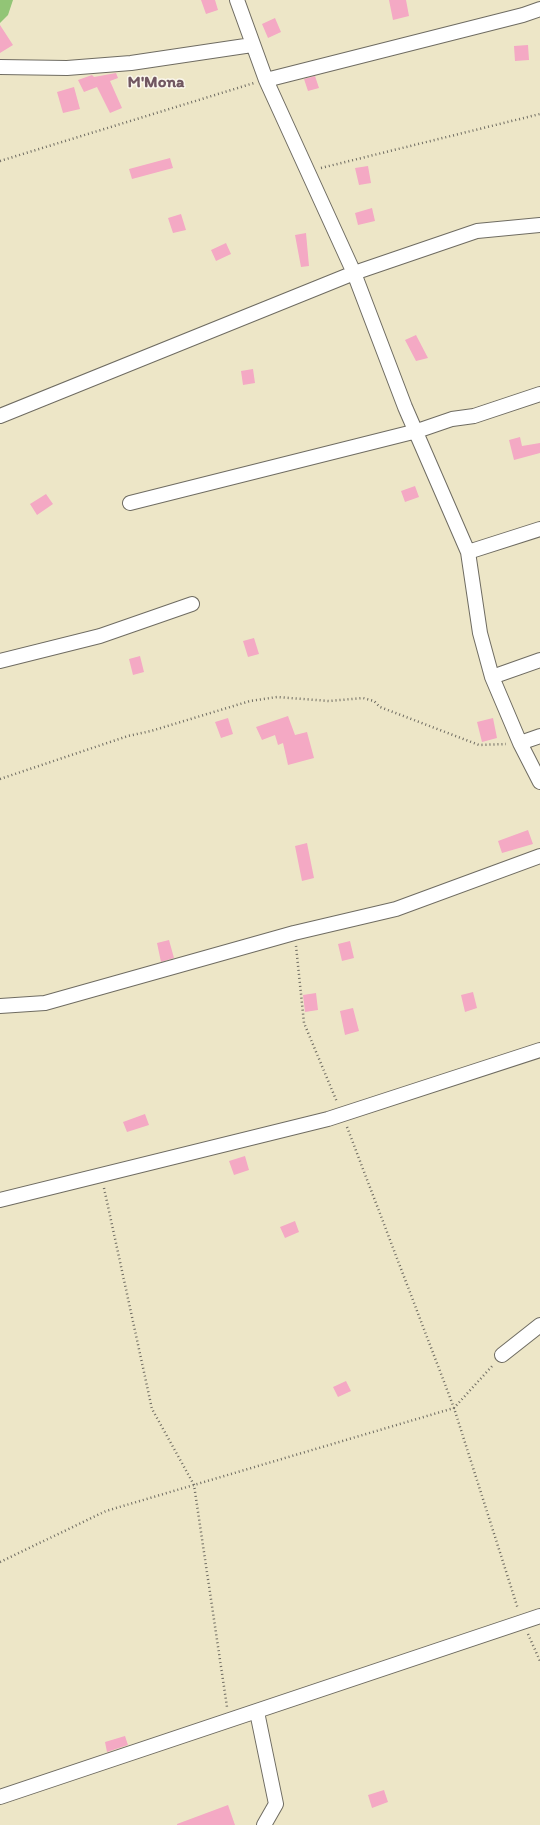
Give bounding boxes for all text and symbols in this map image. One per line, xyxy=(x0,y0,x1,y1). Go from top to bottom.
district label: M'Mona xyxy=(128,73,184,93)

